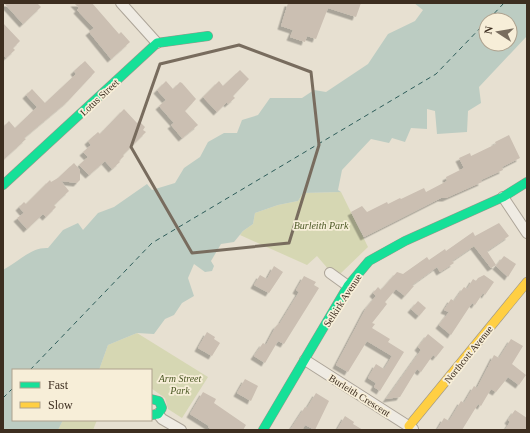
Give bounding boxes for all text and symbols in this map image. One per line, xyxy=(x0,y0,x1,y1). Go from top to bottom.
north arrow xyxy=(478,12,518,52)
text: N xyxy=(482,25,495,35)
street label: Lotus Street xyxy=(78,77,121,118)
park label: Burleith Park xyxy=(294,220,349,231)
street label: Selkirk Avenue xyxy=(321,271,364,329)
street label: Northcott Avenue xyxy=(442,323,495,385)
legend xyxy=(12,369,152,421)
street label: Burleith Crescent xyxy=(327,372,393,419)
park label: Arm Street Park xyxy=(158,373,202,396)
text: Fast xyxy=(48,378,69,392)
text: Slow xyxy=(48,398,73,412)

